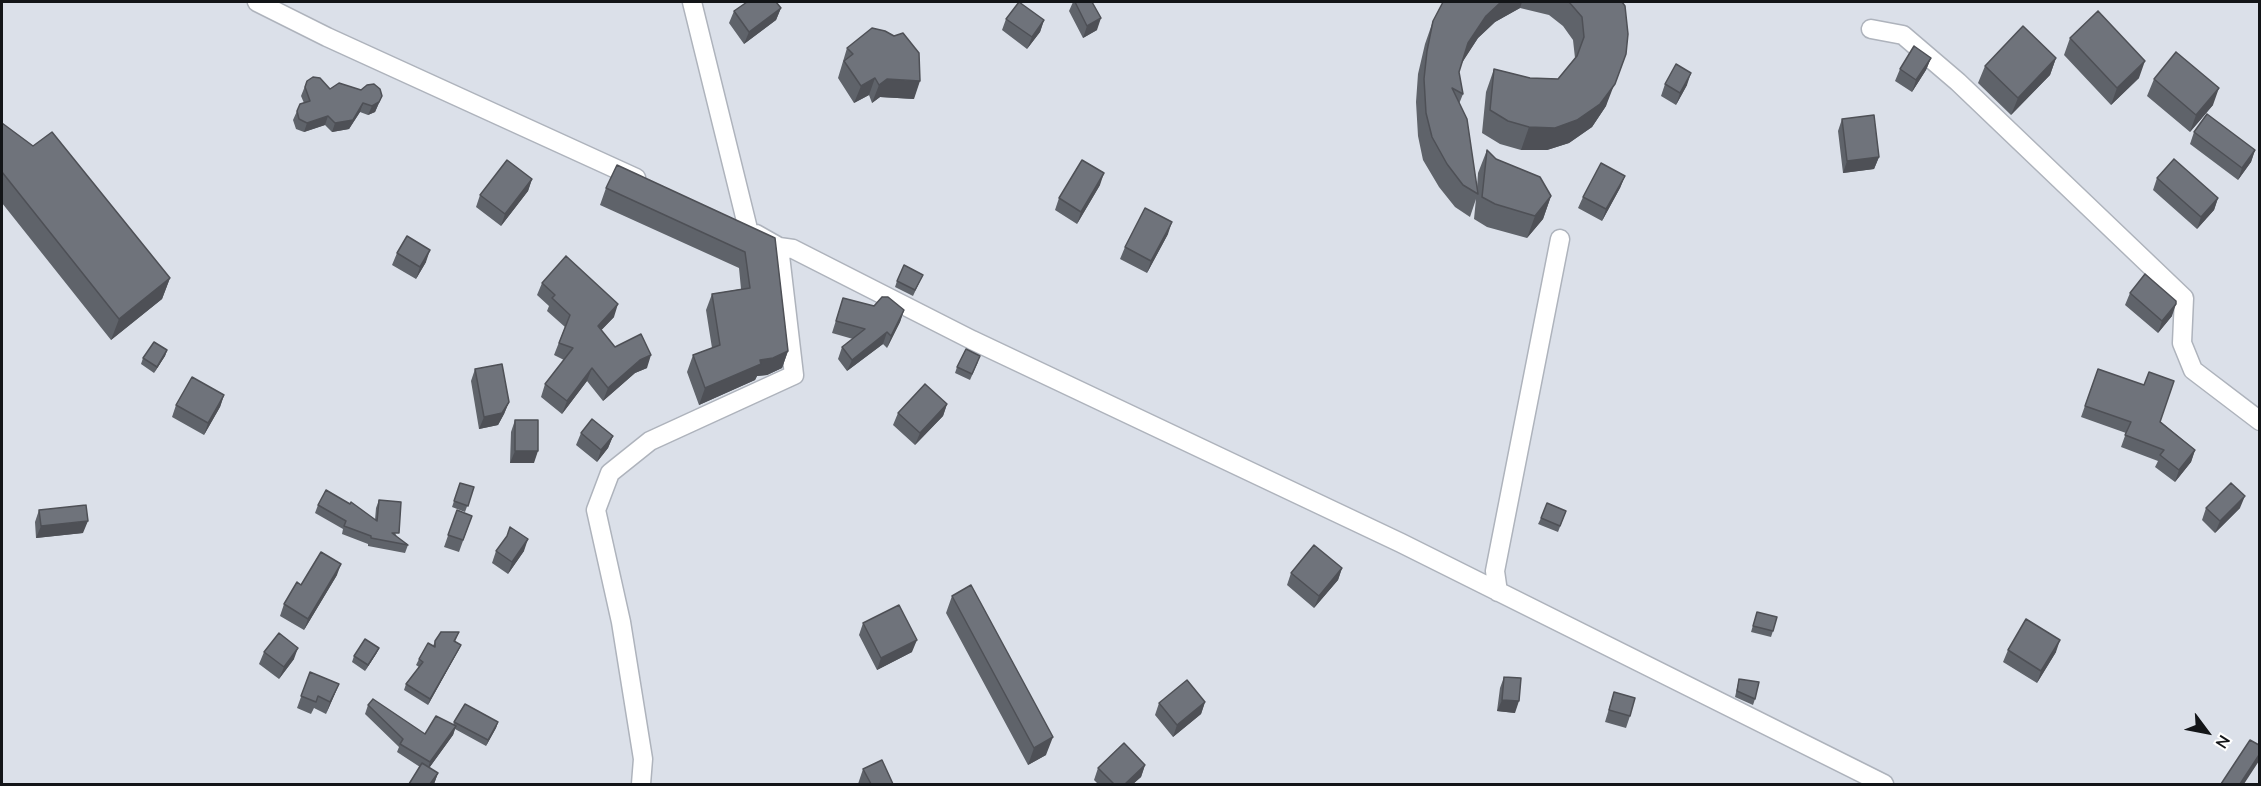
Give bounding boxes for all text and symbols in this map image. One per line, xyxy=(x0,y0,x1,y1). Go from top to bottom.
north arrow xyxy=(2177,702,2237,762)
text: N xyxy=(2210,731,2235,752)

